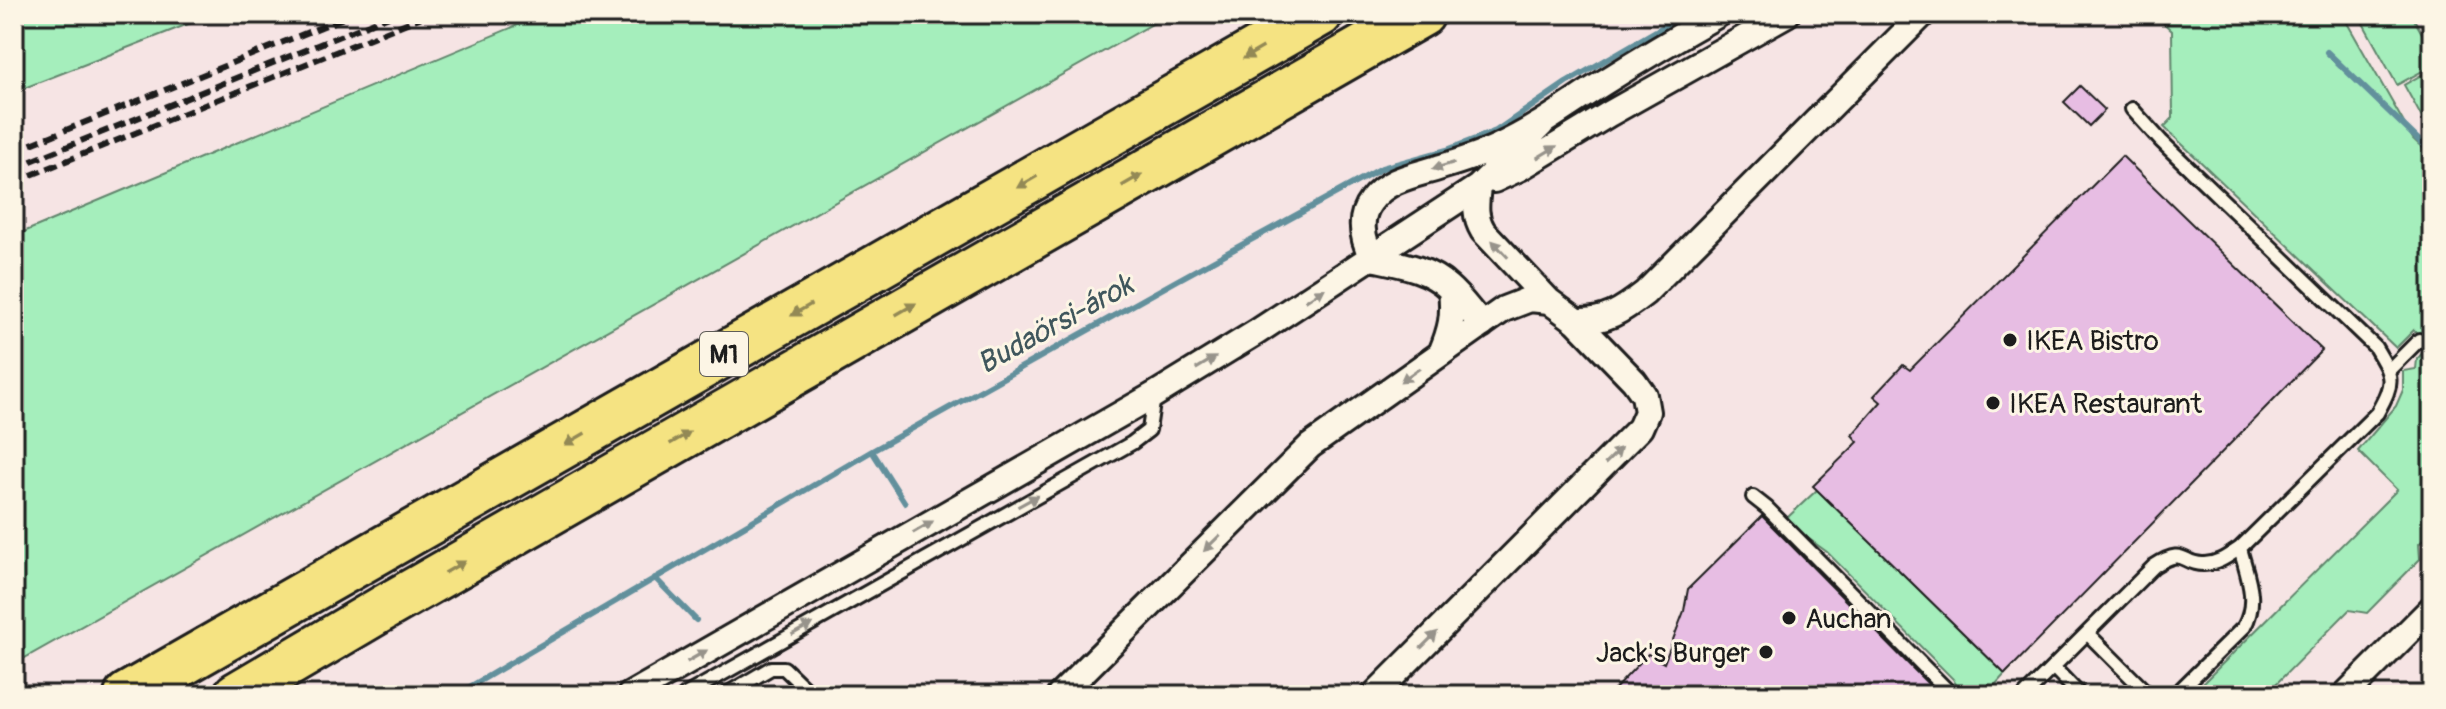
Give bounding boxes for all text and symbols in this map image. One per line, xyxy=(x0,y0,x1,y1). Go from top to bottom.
one-way arrow xyxy=(1241,46,1264,60)
one-way arrow xyxy=(1536,145,1558,159)
one-way arrow xyxy=(1431,160,1455,173)
one-way arrow xyxy=(1121,173,1143,187)
one-way arrow xyxy=(1016,175,1038,189)
one-way arrow xyxy=(1491,240,1510,259)
water label: Budaörsi-árok xyxy=(971,265,1142,382)
one-way arrow xyxy=(1304,288,1325,303)
one-way arrow xyxy=(895,302,917,316)
one-way arrow xyxy=(790,303,812,317)
place label: IKEA Bistro xyxy=(2026,324,2159,359)
marker: IKEA Bistro xyxy=(2001,331,2019,349)
road number: M1 xyxy=(700,332,748,376)
one-way arrow xyxy=(1195,357,1217,371)
one-way arrow xyxy=(1399,367,1420,382)
place label: IKEA Restaurant xyxy=(2009,387,2203,422)
marker: IKEA Restaurant xyxy=(1984,394,2002,412)
one-way arrow xyxy=(669,431,692,445)
one-way arrow xyxy=(564,432,586,446)
one-way arrow xyxy=(1603,447,1621,466)
one-way arrow xyxy=(1017,494,1040,508)
one-way arrow xyxy=(912,520,934,534)
one-way arrow xyxy=(1203,533,1222,552)
one-way arrow xyxy=(444,560,466,574)
place label: Auchan xyxy=(1805,602,1892,637)
marker: Auchan xyxy=(1780,609,1798,627)
one-way arrow xyxy=(791,622,813,636)
one-way arrow xyxy=(1419,631,1438,650)
place label: Jack's Burger xyxy=(1596,636,1750,671)
marker: Jack's Burger xyxy=(1757,643,1775,661)
one-way arrow xyxy=(686,649,708,663)

